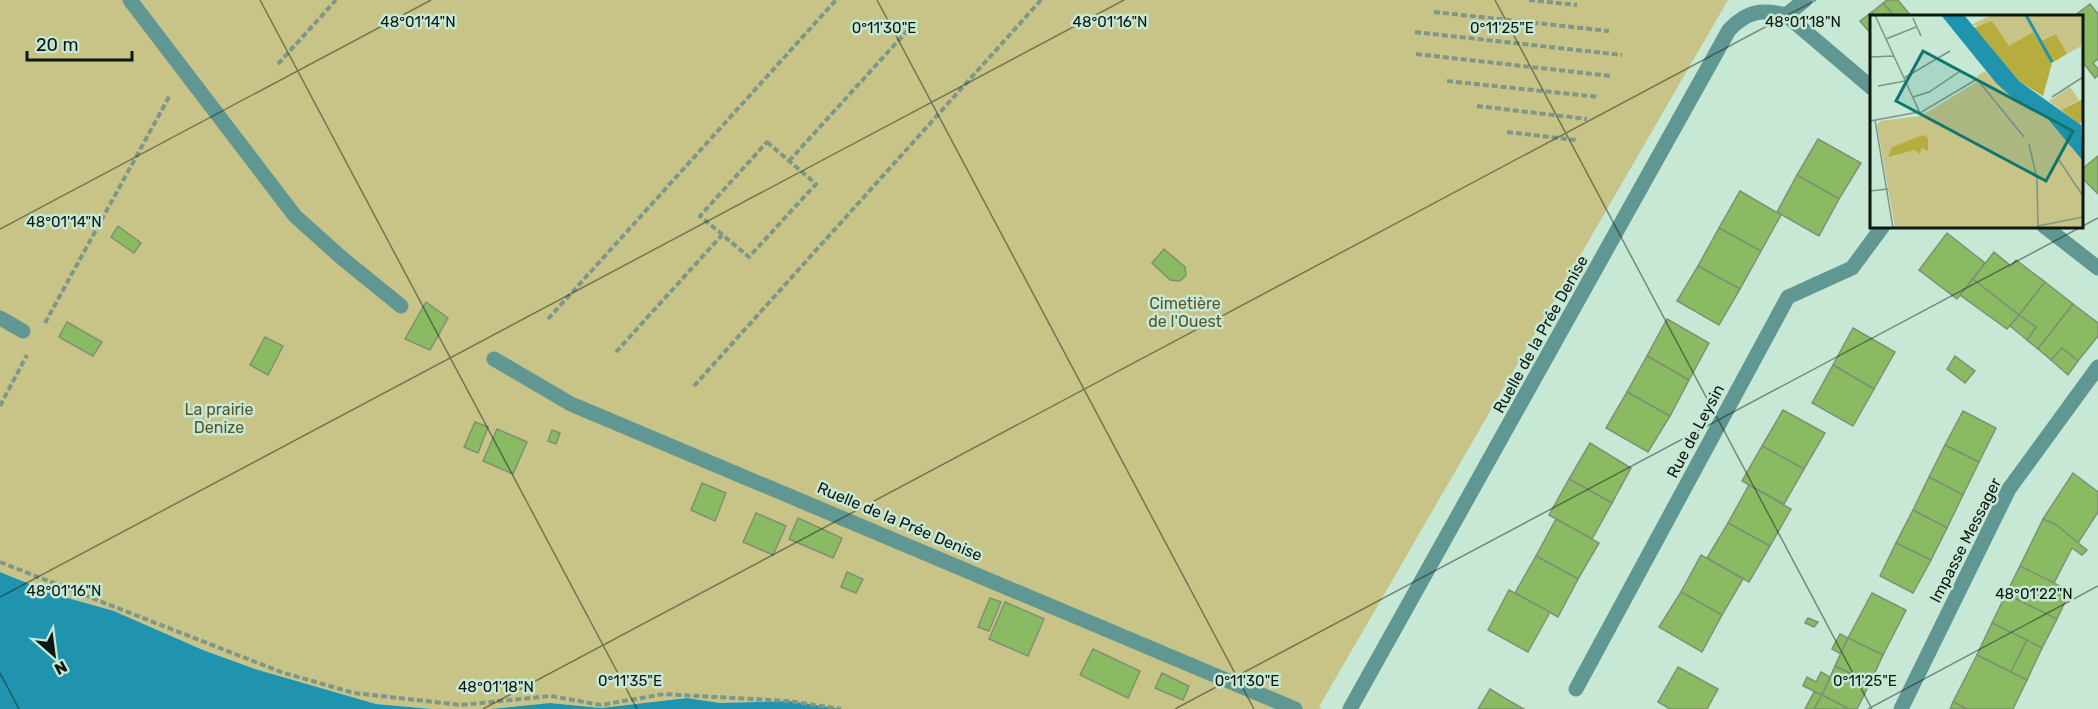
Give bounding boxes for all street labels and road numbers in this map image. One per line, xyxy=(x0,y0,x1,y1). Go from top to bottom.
street label: Ruelle de la Prée Denise xyxy=(1489,252,1592,416)
street label: Rue de Leysin xyxy=(1663,381,1728,481)
street label: Impasse Messager xyxy=(1926,475,2005,606)
street label: Ruelle de la Prée Denise xyxy=(814,478,985,565)

